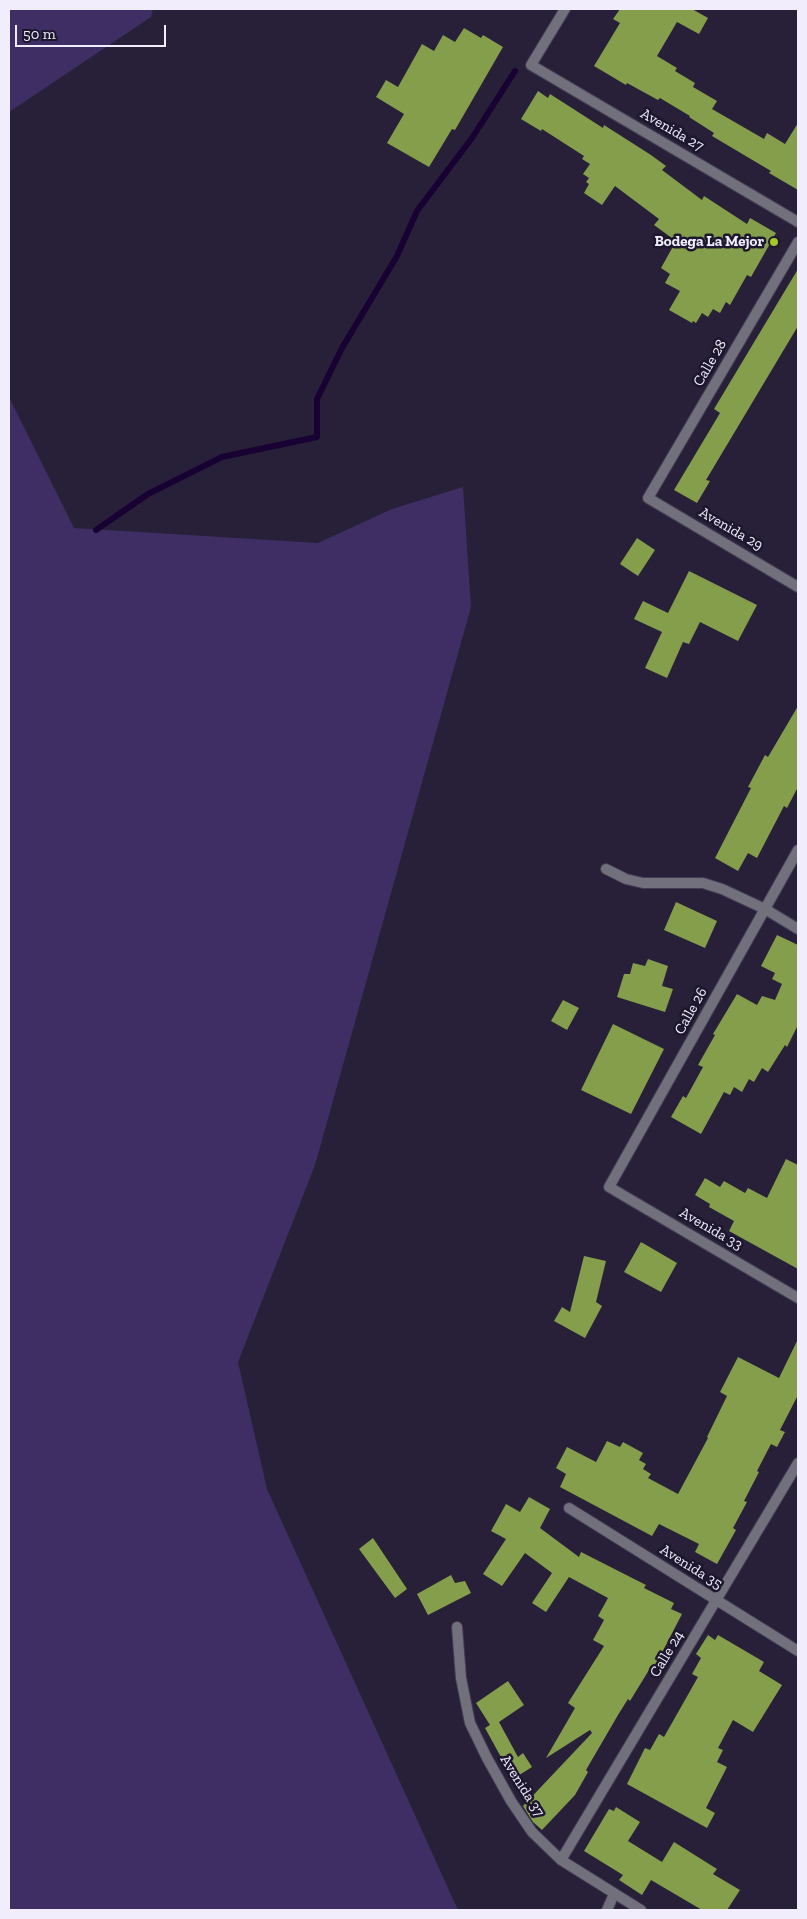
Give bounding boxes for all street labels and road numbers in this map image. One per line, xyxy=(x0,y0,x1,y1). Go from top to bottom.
street label: Avenida 27 xyxy=(637,105,707,155)
street label: Calle 28 xyxy=(689,336,731,390)
street label: Avenida 29 xyxy=(696,503,766,555)
street label: Calle 26 xyxy=(671,984,711,1038)
street label: Avenida 33 xyxy=(676,1204,746,1254)
street label: Avenida 35 xyxy=(656,1541,726,1593)
street label: Calle 24 xyxy=(646,1627,688,1681)
street label: Avenida 37 xyxy=(496,1752,548,1820)

